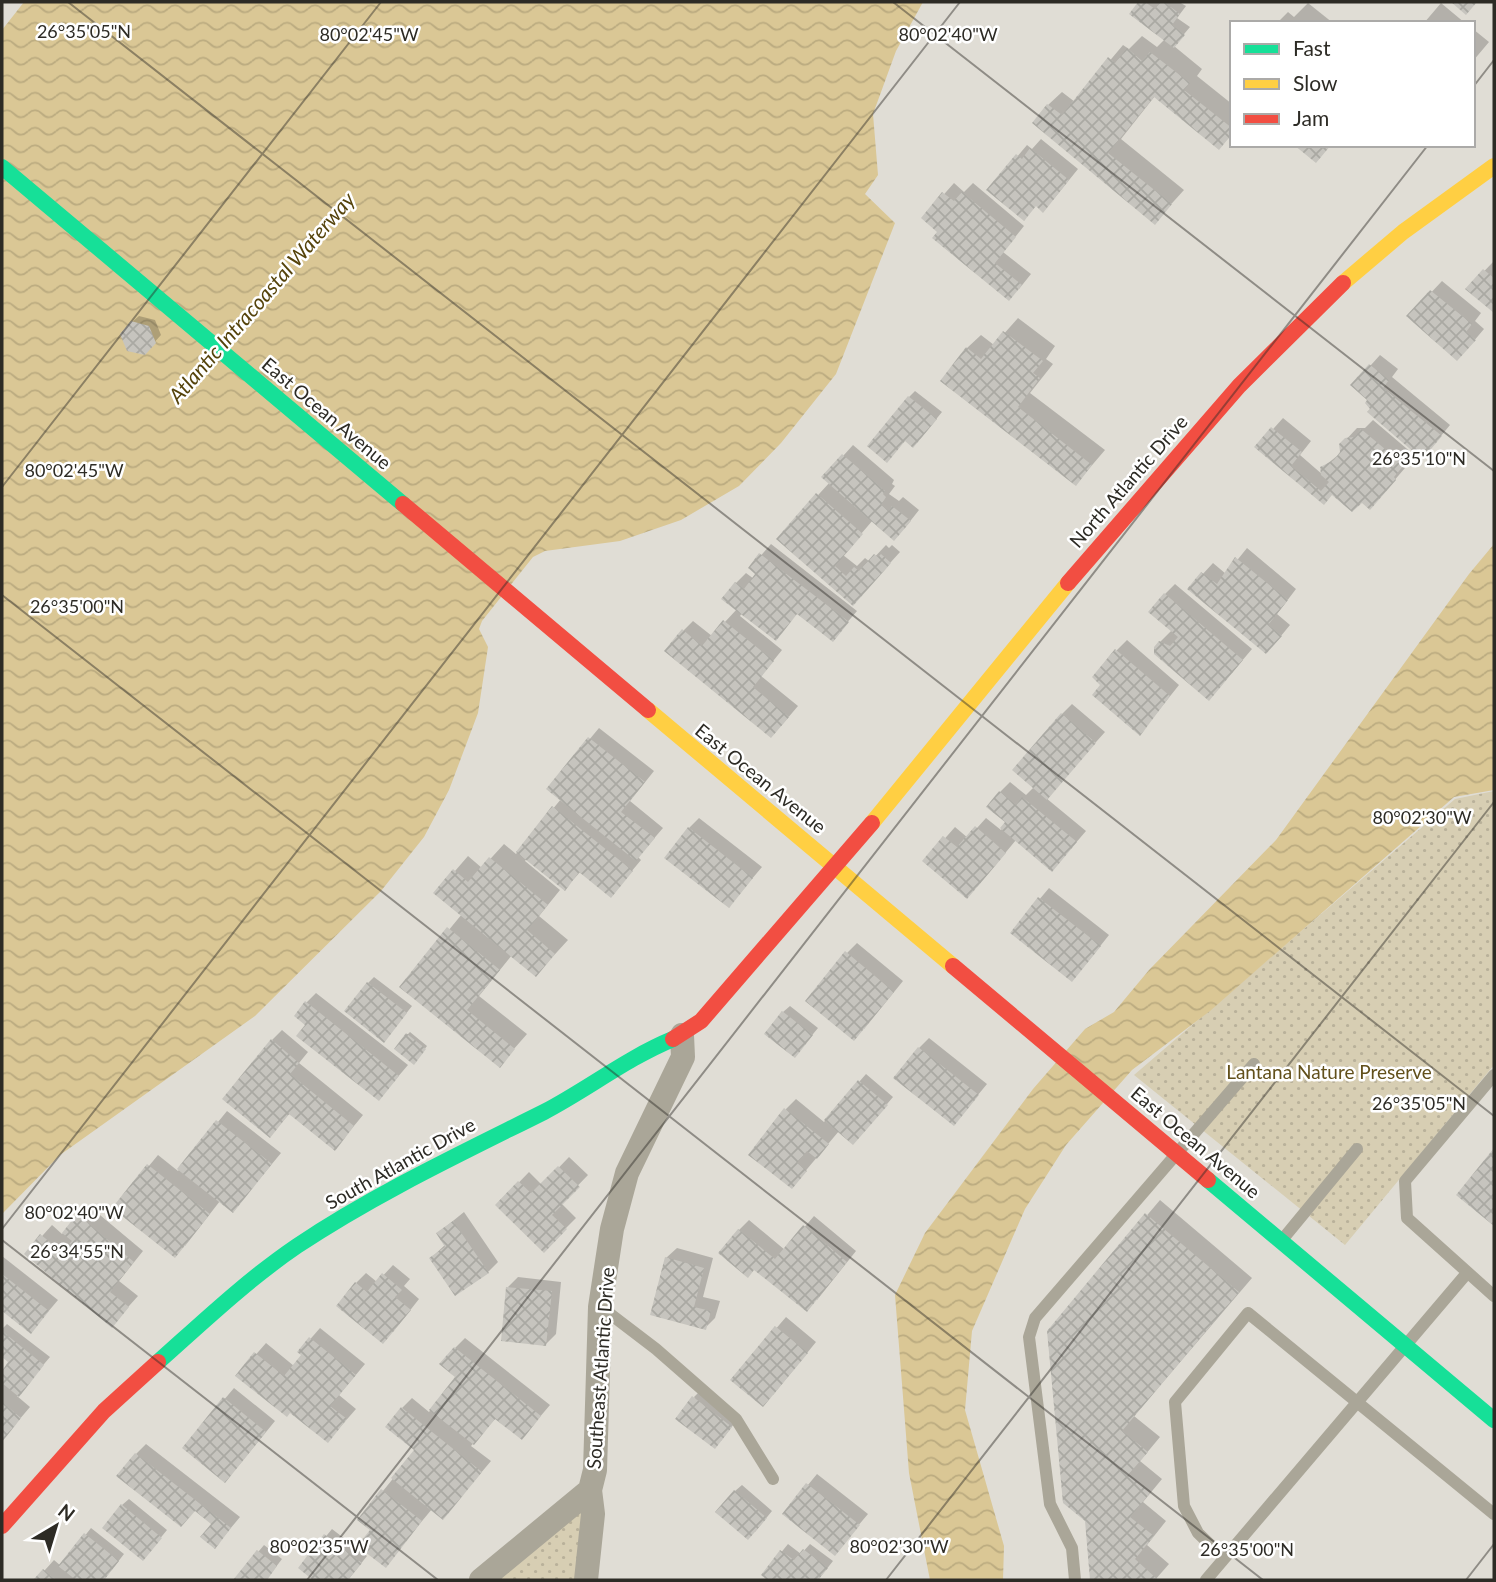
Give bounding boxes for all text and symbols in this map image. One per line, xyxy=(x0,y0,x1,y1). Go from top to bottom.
text: 26°35'05"N xyxy=(37,20,131,42)
legend xyxy=(1230,21,1475,147)
text: 80°02'45"W xyxy=(319,23,419,45)
text: 80°02'40"W xyxy=(898,23,998,45)
text: Fast xyxy=(1293,35,1331,60)
text: Slow xyxy=(1293,70,1338,95)
text: Jam xyxy=(1293,105,1329,130)
water label: Atlantic Intracoastal Waterway xyxy=(162,186,360,408)
street label: East Ocean Avenue xyxy=(258,352,396,474)
street label: North Atlantic Drive xyxy=(1064,410,1192,552)
text: 26°35'10"N xyxy=(1372,447,1466,469)
text: 80°02'45"W xyxy=(24,459,124,481)
text: 26°35'00"N xyxy=(30,595,124,617)
street label: East Ocean Avenue xyxy=(691,718,831,838)
text: 80°02'30"W xyxy=(1372,806,1472,828)
park label: Lantana Nature Preserve xyxy=(1226,1060,1432,1083)
street label: East Ocean Avenue xyxy=(1127,1081,1265,1203)
text: 26°35'05"N xyxy=(1372,1092,1466,1114)
street label: South Atlantic Drive xyxy=(321,1112,479,1214)
text: 80°02'40"W xyxy=(24,1201,124,1223)
text: 26°34'55"N xyxy=(30,1240,124,1262)
street label: Southeast Atlantic Drive xyxy=(581,1266,619,1470)
north arrow xyxy=(21,1491,91,1561)
text: N xyxy=(54,1499,80,1526)
text: 80°02'35"W xyxy=(269,1535,369,1557)
text: 80°02'30"W xyxy=(849,1535,949,1557)
text: 26°35'00"N xyxy=(1200,1538,1294,1560)

